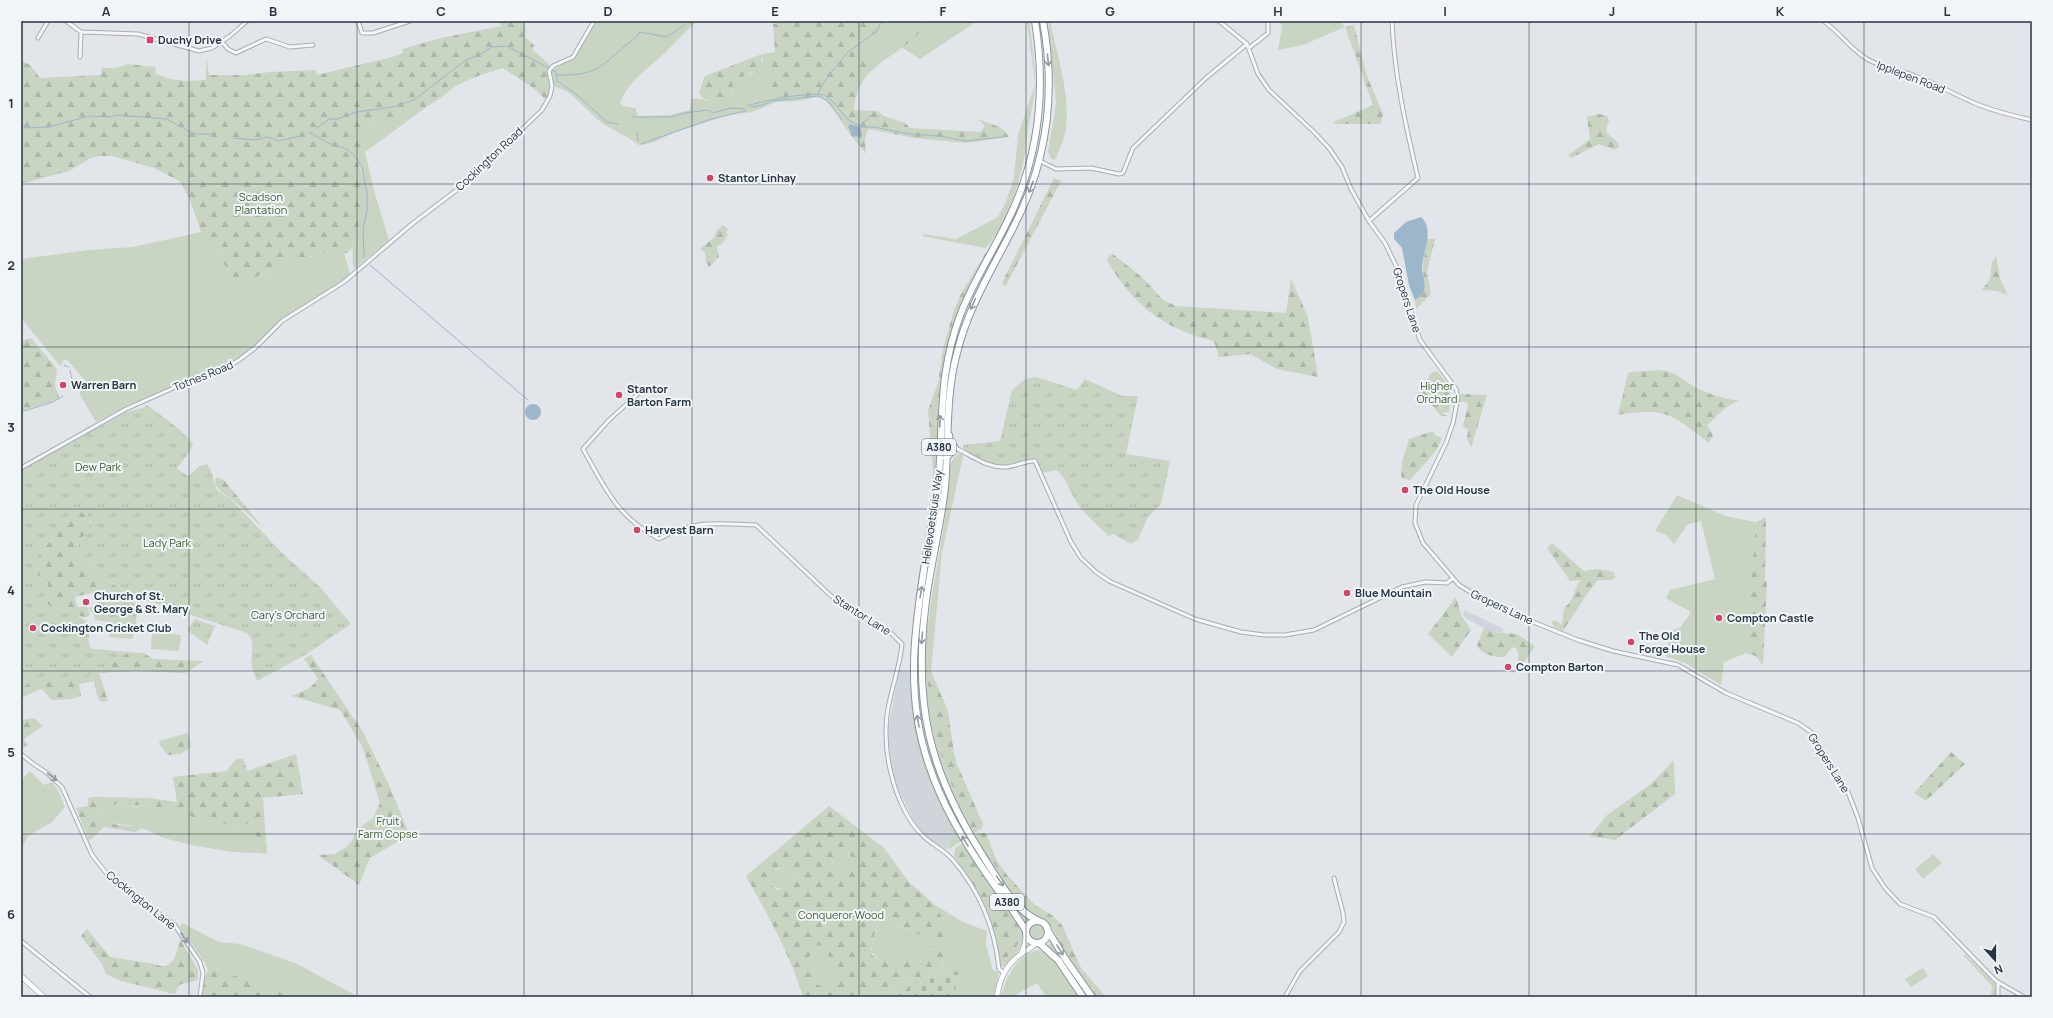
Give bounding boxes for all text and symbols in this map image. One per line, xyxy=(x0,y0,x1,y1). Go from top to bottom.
text: A xyxy=(102,2,111,20)
text: B xyxy=(269,2,277,20)
text: C xyxy=(436,2,446,20)
text: D xyxy=(603,2,613,20)
text: E xyxy=(771,2,779,20)
text: F xyxy=(940,2,947,20)
text: G xyxy=(1105,2,1115,20)
text: H xyxy=(1273,2,1283,20)
text: I xyxy=(1443,2,1447,20)
text: J xyxy=(1609,2,1615,20)
text: K xyxy=(1776,2,1785,20)
text: L xyxy=(1944,2,1951,20)
place label: Duchy Drive xyxy=(158,32,222,47)
marker: Duchy Drive xyxy=(145,35,155,45)
one-way arrow xyxy=(1045,53,1052,66)
street label: Ipplepen Road xyxy=(1875,57,1947,96)
text: 1 xyxy=(8,94,14,112)
street label: Cockington Road xyxy=(452,123,526,194)
place label: Stantor Linhay xyxy=(718,170,797,185)
marker: Stantor Linhay xyxy=(705,173,715,183)
one-way arrow xyxy=(1027,181,1035,193)
park label: Scadson Plantation xyxy=(235,189,287,217)
text: 2 xyxy=(7,256,15,274)
street label: Gropers Lane xyxy=(1390,265,1425,335)
one-way arrow xyxy=(969,297,977,309)
street label: Totnes Road xyxy=(171,357,235,394)
place label: Warren Barn xyxy=(71,377,136,392)
park label: Higher Orchard xyxy=(1417,378,1457,406)
marker: Warren Barn xyxy=(58,380,68,390)
place label: Stantor Barton Farm xyxy=(627,381,691,409)
marker: Stantor Barton Farm xyxy=(614,390,624,400)
one-way arrow xyxy=(936,415,944,428)
text: 3 xyxy=(7,418,15,436)
road number: A380 xyxy=(922,439,956,455)
park label: Dew Park xyxy=(75,459,122,474)
street label: Hellevoetsluis Way xyxy=(917,469,946,565)
place label: The Old House xyxy=(1413,482,1490,497)
marker: The Old House xyxy=(1400,485,1410,495)
place label: Harvest Barn xyxy=(645,522,714,537)
marker: Harvest Barn xyxy=(632,525,642,535)
park label: Lady Park xyxy=(143,535,192,550)
text: 4 xyxy=(7,581,15,599)
place label: Blue Mountain xyxy=(1355,585,1432,600)
street label: Gropers Lane xyxy=(1468,585,1536,628)
one-way arrow xyxy=(917,586,925,599)
place label: Church of St. George & St. Mary xyxy=(94,588,189,616)
marker: Blue Mountain xyxy=(1342,588,1352,598)
street label: Stantor Lane xyxy=(831,591,894,639)
marker: Church of St. George & St. Mary xyxy=(81,597,91,607)
park label: Cary's Orchard xyxy=(251,607,325,622)
place label: Compton Castle xyxy=(1727,610,1814,625)
marker: Compton Castle xyxy=(1714,613,1724,623)
place label: Cockington Cricket Club xyxy=(41,620,172,635)
marker: Cockington Cricket Club xyxy=(28,623,38,633)
place label: The Old Forge House xyxy=(1639,628,1706,656)
one-way arrow xyxy=(918,631,926,644)
marker: The Old Forge House xyxy=(1626,637,1636,647)
place label: Compton Barton xyxy=(1516,659,1604,674)
marker: Compton Barton xyxy=(1503,662,1513,672)
one-way arrow xyxy=(913,715,921,728)
street label: Gropers Lane xyxy=(1805,730,1854,796)
text: 5 xyxy=(7,743,15,761)
one-way arrow xyxy=(47,772,57,781)
park label: Fruit Farm Copse xyxy=(358,813,419,841)
one-way arrow xyxy=(961,836,969,847)
street label: Cockington Lane xyxy=(103,867,180,933)
one-way arrow xyxy=(996,875,1004,886)
road number: A380 xyxy=(990,894,1024,910)
text: 6 xyxy=(7,905,15,923)
park label: Conqueror Wood xyxy=(798,907,884,922)
one-way arrow xyxy=(180,932,188,943)
north arrow xyxy=(1975,940,2015,980)
one-way arrow xyxy=(1056,944,1064,956)
text: N xyxy=(1992,961,2005,978)

